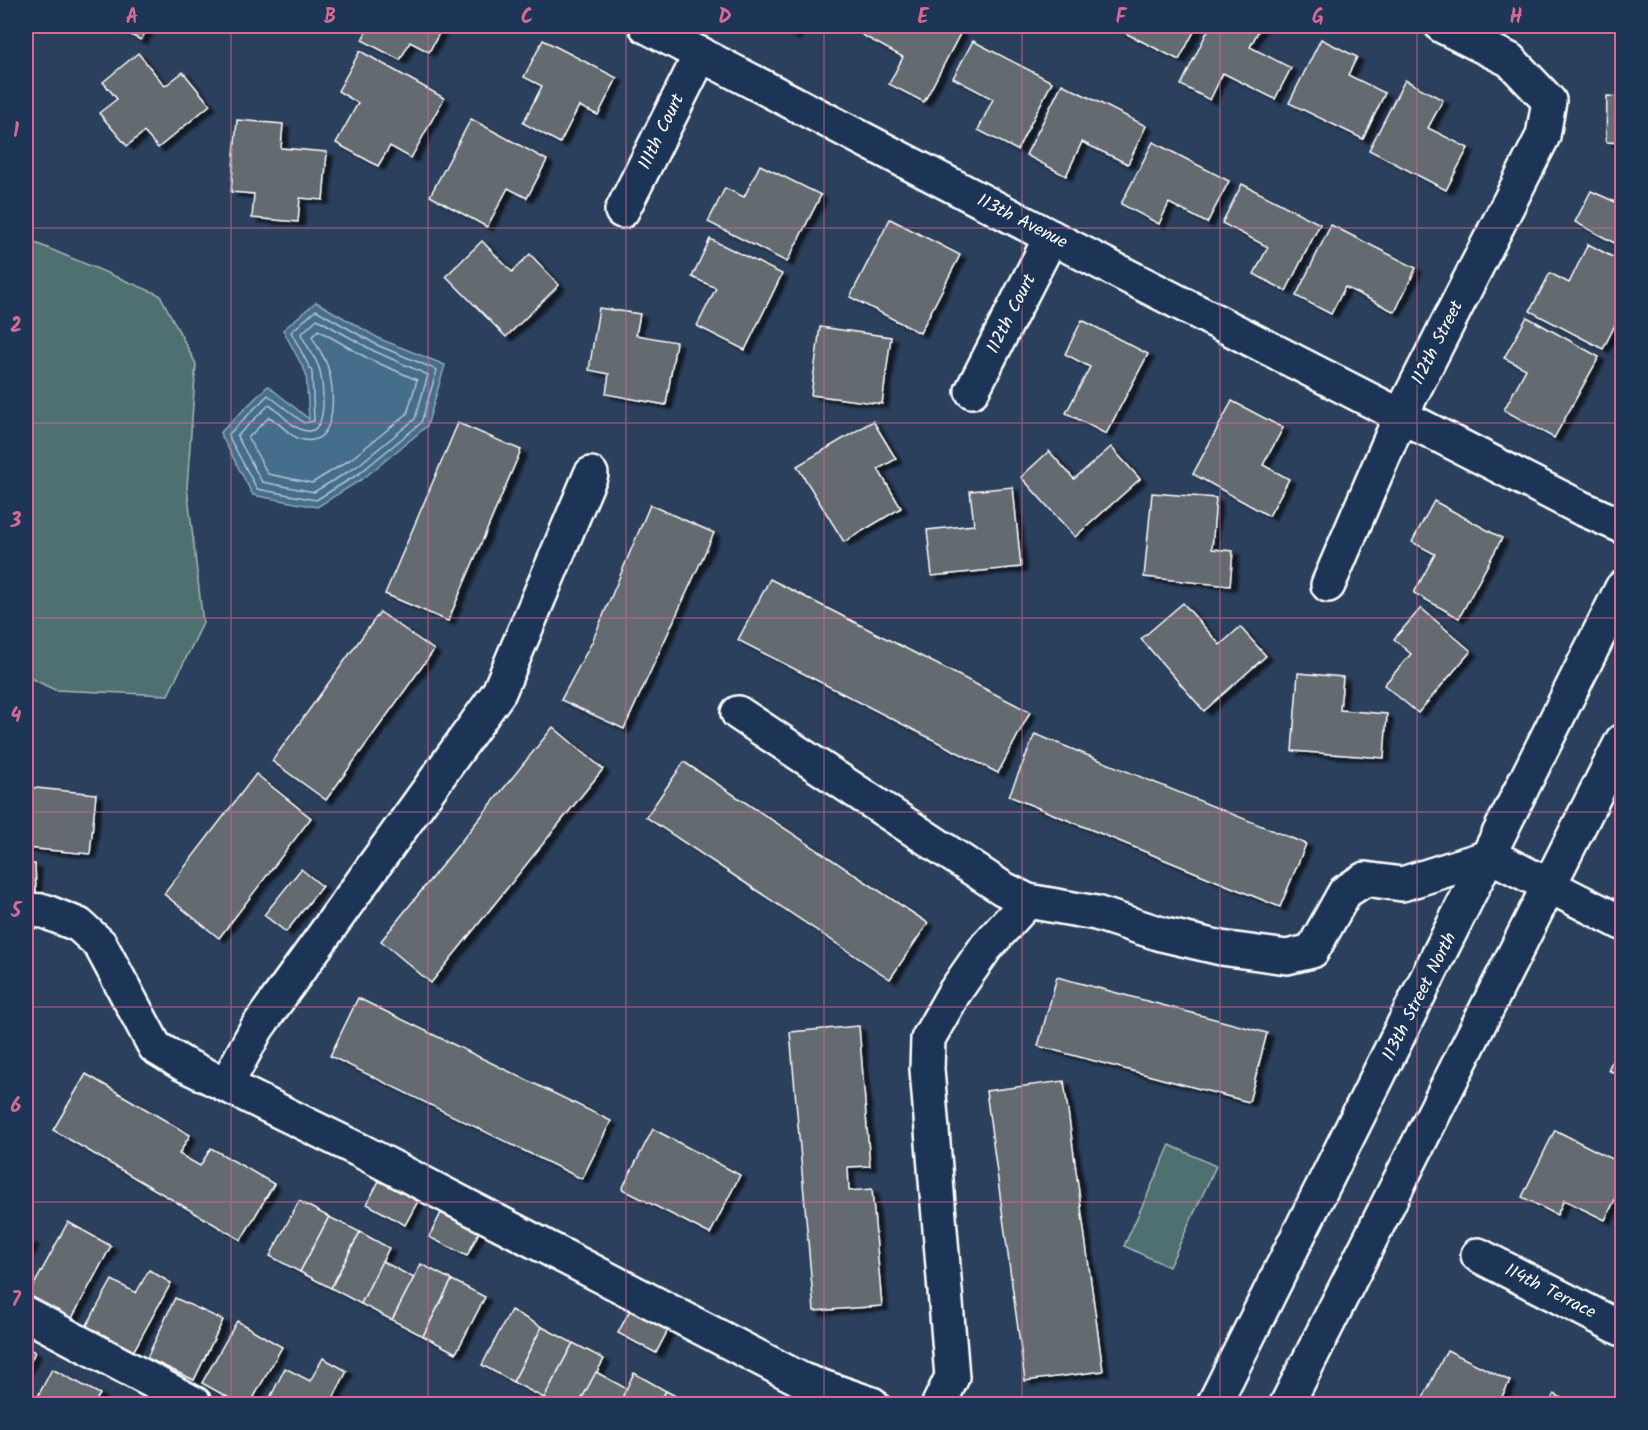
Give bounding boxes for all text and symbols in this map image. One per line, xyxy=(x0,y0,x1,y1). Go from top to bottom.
text: A xyxy=(126,2,138,34)
text: B xyxy=(324,2,336,34)
text: C xyxy=(521,2,533,34)
text: D xyxy=(718,2,732,34)
text: E xyxy=(917,2,929,34)
text: F xyxy=(1116,2,1128,34)
text: G xyxy=(1312,2,1324,34)
text: H xyxy=(1509,2,1523,34)
street label: 111th Court xyxy=(631,88,693,175)
text: 1 xyxy=(13,116,19,148)
street label: 113th Avenue xyxy=(972,187,1072,257)
street label: 112th Court xyxy=(980,268,1045,359)
street label: 112th Street xyxy=(1404,295,1472,390)
text: 2 xyxy=(10,311,22,343)
text: 3 xyxy=(10,506,22,538)
text: 4 xyxy=(11,701,22,733)
text: 5 xyxy=(10,896,23,928)
street label: 113th Street North xyxy=(1375,928,1465,1066)
text: 6 xyxy=(11,1091,22,1123)
street label: 114th Terrace xyxy=(1499,1257,1601,1327)
text: 7 xyxy=(11,1285,21,1317)

